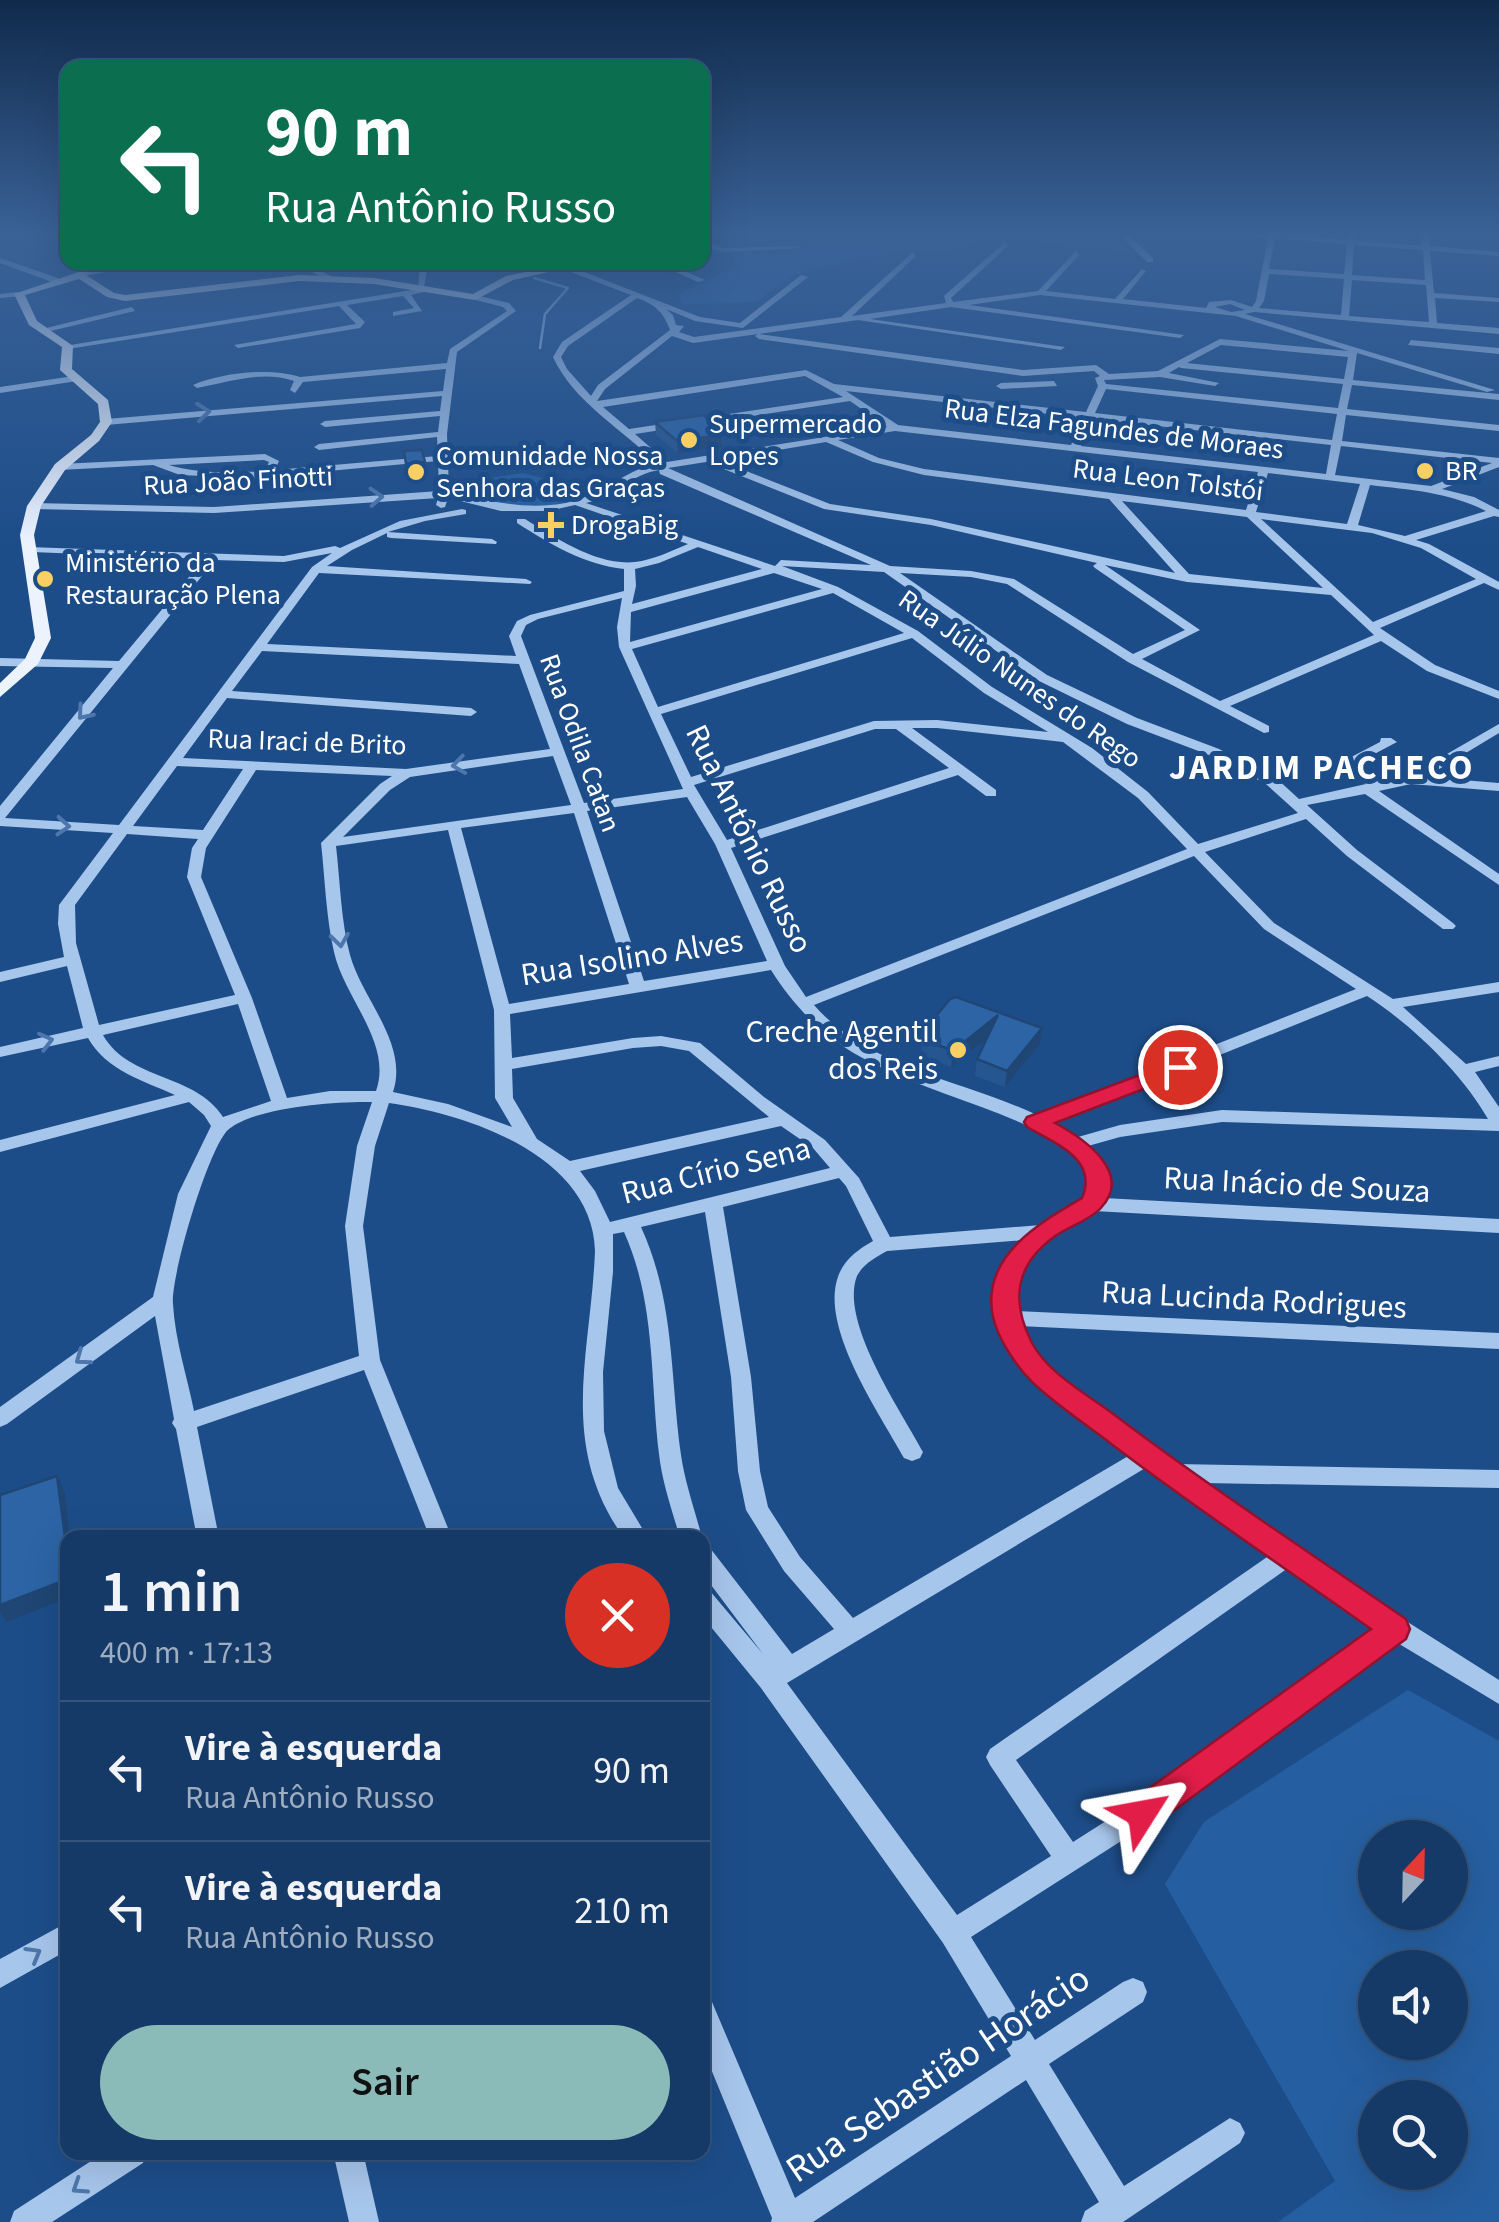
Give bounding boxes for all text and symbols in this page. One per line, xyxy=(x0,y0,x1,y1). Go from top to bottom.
text: 90 m xyxy=(265,83,413,183)
icon: left xyxy=(100,100,230,230)
text: Rua Antônio Russo xyxy=(265,176,616,240)
street label: Rua Elza Fagundes de Moraes xyxy=(942,388,1286,470)
one-way arrow xyxy=(196,402,212,423)
place label: Supermercado Lopes xyxy=(709,404,882,476)
marker: Supermercado Lopes xyxy=(678,429,700,451)
place label: Comunidade Nossa Senhora das Graças xyxy=(436,436,665,508)
street label: Rua Leon Tolstói xyxy=(1070,448,1266,512)
place label: BR xyxy=(1445,451,1477,491)
street label: Rua João Finotti xyxy=(142,456,334,506)
marker: BR xyxy=(1414,460,1436,482)
marker: Comunidade Nossa Senhora das Graças xyxy=(405,461,427,483)
one-way arrow xyxy=(368,487,384,508)
place label: DrogaBig xyxy=(571,505,678,545)
marker: DrogaBig xyxy=(540,514,562,536)
place label: Ministério da Restauração Plena xyxy=(65,543,281,615)
marker: Ministério da Restauração Plena xyxy=(34,568,56,590)
street label: Rua Júlio Nunes do Rego xyxy=(890,580,1150,778)
street label: Rua Odila Catan xyxy=(529,648,631,838)
one-way arrow xyxy=(78,702,96,720)
street label: Rua Antônio Russo xyxy=(674,717,824,961)
street label: Rua Iraci de Brito xyxy=(207,719,407,765)
district label: JARDIM PACHECO xyxy=(1169,743,1475,793)
one-way arrow xyxy=(451,754,467,775)
one-way arrow xyxy=(55,815,71,836)
street label: Rua Isolino Alves xyxy=(518,918,746,998)
one-way arrow xyxy=(329,933,350,949)
place label: Creche Agentil dos Reis xyxy=(746,1009,938,1092)
pin xyxy=(1138,1025,1223,1110)
one-way arrow xyxy=(37,1032,54,1053)
marker: Creche Agentil dos Reis xyxy=(947,1039,969,1061)
icon: arrive xyxy=(1153,1040,1208,1095)
street label: Rua Círio Sena xyxy=(617,1125,815,1217)
street label: Rua Inácio de Souza xyxy=(1162,1155,1432,1215)
street label: Rua Lucinda Rodrigues xyxy=(1100,1269,1408,1331)
one-way arrow xyxy=(75,1346,93,1364)
text: 1 min xyxy=(100,1550,243,1635)
button: close xyxy=(565,1563,670,1668)
text: 400 m · 17:13 xyxy=(100,1630,273,1676)
text: Vire à esquerda xyxy=(185,1721,442,1775)
icon: left xyxy=(100,1744,155,1799)
text: 90 m xyxy=(593,1744,670,1798)
position arrow xyxy=(1090,1762,1194,1866)
text: Rua Antônio Russo xyxy=(185,1775,435,1821)
north arrow xyxy=(1358,1820,1468,1930)
map controls xyxy=(1358,1820,1468,2190)
text: Vire à esquerda xyxy=(185,1861,442,1915)
icon: left xyxy=(100,1884,155,1939)
text: 210 m xyxy=(574,1884,670,1938)
text: Rua Antônio Russo xyxy=(185,1915,435,1961)
one-way arrow xyxy=(23,1947,41,1966)
button: sound xyxy=(1358,1950,1468,2060)
street label: Rua Sebastião Horácio xyxy=(775,1952,1101,2196)
button: Sair xyxy=(100,2025,670,2140)
button: search xyxy=(1358,2080,1468,2190)
one-way arrow xyxy=(71,2175,89,2194)

